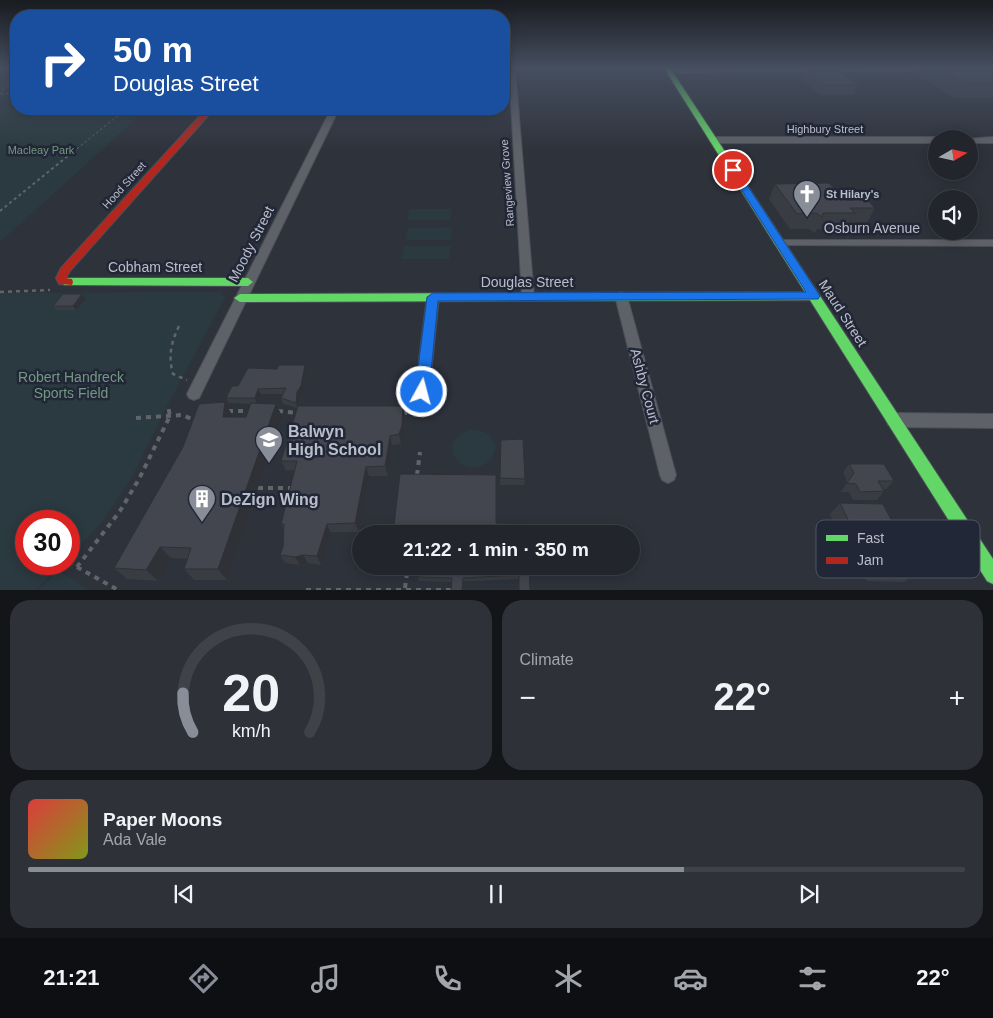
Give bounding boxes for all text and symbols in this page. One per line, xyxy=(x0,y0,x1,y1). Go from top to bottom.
icon: right xyxy=(30,30,95,95)
text: 50 m xyxy=(113,30,193,69)
text: Douglas Street xyxy=(113,71,259,96)
street label: Highbury Street xyxy=(787,123,863,135)
north arrow xyxy=(928,130,978,180)
map controls xyxy=(928,130,978,240)
street label: Rangeview Grove xyxy=(498,139,516,227)
park label: Macleay Park xyxy=(8,144,75,156)
pin xyxy=(712,149,754,191)
icon: arrive xyxy=(719,156,747,184)
street label: Hood Street xyxy=(100,159,148,211)
church icon: St Hilary's xyxy=(792,179,822,218)
place label: St Hilary's xyxy=(826,188,879,200)
button: sound xyxy=(928,190,978,240)
street label: Moody Street xyxy=(225,203,277,285)
street label: Osburn Avenue xyxy=(824,220,920,236)
street label: Cobham Street xyxy=(108,259,202,275)
street label: Douglas Street xyxy=(481,274,573,290)
street label: Maud Street xyxy=(816,277,871,349)
street label: Ashby Court xyxy=(627,347,663,425)
position arrow xyxy=(395,365,447,417)
park label: Robert Handreck Sports Field xyxy=(18,369,125,401)
place label: Balwyn High School xyxy=(288,423,381,458)
school or university icon: Balwyn High School xyxy=(254,425,284,464)
building icon: DeZign Wing xyxy=(187,484,217,523)
place label: DeZign Wing xyxy=(221,491,319,508)
speed limit sign: 30 xyxy=(15,510,80,575)
legend xyxy=(816,520,980,578)
text: Fast xyxy=(857,530,884,546)
text: 21:22 · 1 min · 350 m xyxy=(403,539,589,560)
text: Jam xyxy=(857,552,883,568)
text: Climate xyxy=(520,651,574,668)
text: 20 xyxy=(222,664,280,722)
text: 22° xyxy=(714,676,771,718)
text: − xyxy=(520,682,536,713)
text: + xyxy=(949,682,965,713)
text: km/h xyxy=(231,721,270,741)
text: Paper Moons xyxy=(103,809,222,830)
text: Ada Vale xyxy=(103,831,167,848)
icon: previous xyxy=(170,880,198,908)
icon: pause xyxy=(482,880,510,908)
icon: next xyxy=(795,880,823,908)
icon: directions xyxy=(186,961,221,996)
icon: music xyxy=(308,961,343,996)
icon: phone xyxy=(430,961,465,996)
icon: climate xyxy=(551,961,586,996)
icon: car xyxy=(673,961,708,996)
icon: filters xyxy=(795,961,830,996)
text: 21:21 xyxy=(43,965,100,990)
text: 22° xyxy=(916,965,950,990)

